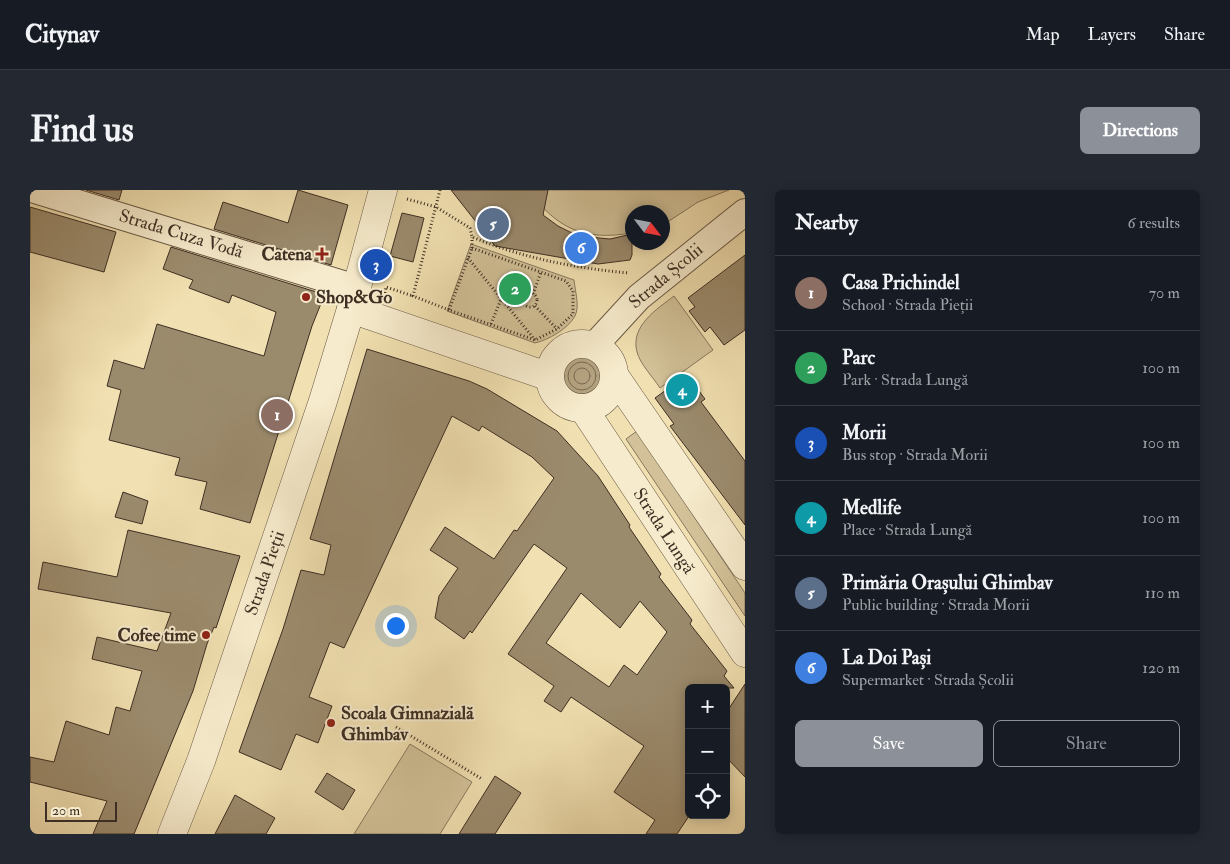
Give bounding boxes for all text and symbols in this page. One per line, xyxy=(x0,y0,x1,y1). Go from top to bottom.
text: Citynav xyxy=(25,19,99,50)
text: Map xyxy=(1026,23,1060,46)
text: Layers xyxy=(1088,23,1136,46)
text: Share xyxy=(1164,23,1205,46)
button: Directions xyxy=(1080,107,1200,154)
text: Find us xyxy=(30,108,134,152)
street label: Strada Cuza Vodă xyxy=(116,204,246,264)
pin: 5 xyxy=(477,205,509,243)
north arrow xyxy=(625,205,670,250)
text: Nearby xyxy=(795,209,858,236)
text: 6 results xyxy=(1128,213,1180,233)
pin: 6 xyxy=(565,229,597,267)
street label: Strada Școlii xyxy=(624,238,708,314)
place label: Catena xyxy=(261,243,313,266)
pin: 3 xyxy=(360,246,392,284)
marker: Catena xyxy=(316,248,328,260)
pin: 2 xyxy=(499,270,531,308)
text: Casa Prichindel xyxy=(842,271,960,295)
text: 1 xyxy=(808,283,814,303)
text: 70 m xyxy=(1149,283,1180,303)
place label: Shop&Go xyxy=(316,286,392,309)
marker: Shop&Go xyxy=(300,291,312,303)
text: School · Strada Pieții xyxy=(842,295,973,315)
text: Parc xyxy=(842,346,875,370)
text: 2 xyxy=(807,358,815,378)
text: 100 m xyxy=(1142,358,1180,378)
text: Park · Strada Lungă xyxy=(842,370,968,390)
pin: 4 xyxy=(666,371,698,409)
pin: 1 xyxy=(261,396,293,434)
text: Morii xyxy=(842,421,886,445)
text: 3 xyxy=(808,433,814,453)
text: 100 m xyxy=(1142,433,1180,453)
text: Bus stop · Strada Morii xyxy=(842,445,988,465)
street label: Strada Lungă xyxy=(628,484,701,579)
text: Medlife xyxy=(842,496,901,520)
text: 4 xyxy=(807,508,815,528)
text: 100 m xyxy=(1142,508,1180,528)
text: Place · Strada Lungă xyxy=(842,520,972,540)
street label: Strada Pieții xyxy=(240,527,290,618)
text: Primăria Orașului Ghimbav xyxy=(842,571,1053,595)
text: 5 xyxy=(807,583,815,603)
text: 110 m xyxy=(1145,583,1180,603)
text: Public building · Strada Morii xyxy=(842,595,1030,615)
your location xyxy=(383,613,409,639)
place label: Cofee time xyxy=(118,624,196,647)
marker: Cofee time xyxy=(200,629,212,641)
text: La Doi Pași xyxy=(842,646,931,670)
text: 6 xyxy=(807,658,815,678)
text: 120 m xyxy=(1142,658,1180,678)
text: Supermarket · Strada Școlii xyxy=(842,670,1014,690)
map controls xyxy=(685,684,730,819)
button: + xyxy=(685,684,730,729)
place label: Scoala Gimnazială Ghimbav xyxy=(341,702,474,746)
marker: Scoala Gimnazială Ghimbav xyxy=(325,717,337,729)
button: Save xyxy=(795,720,983,767)
button: Share xyxy=(993,720,1180,767)
button: − xyxy=(685,729,730,774)
button: locate xyxy=(685,774,730,819)
scale bar xyxy=(45,799,118,822)
text: 20 m xyxy=(52,802,80,819)

